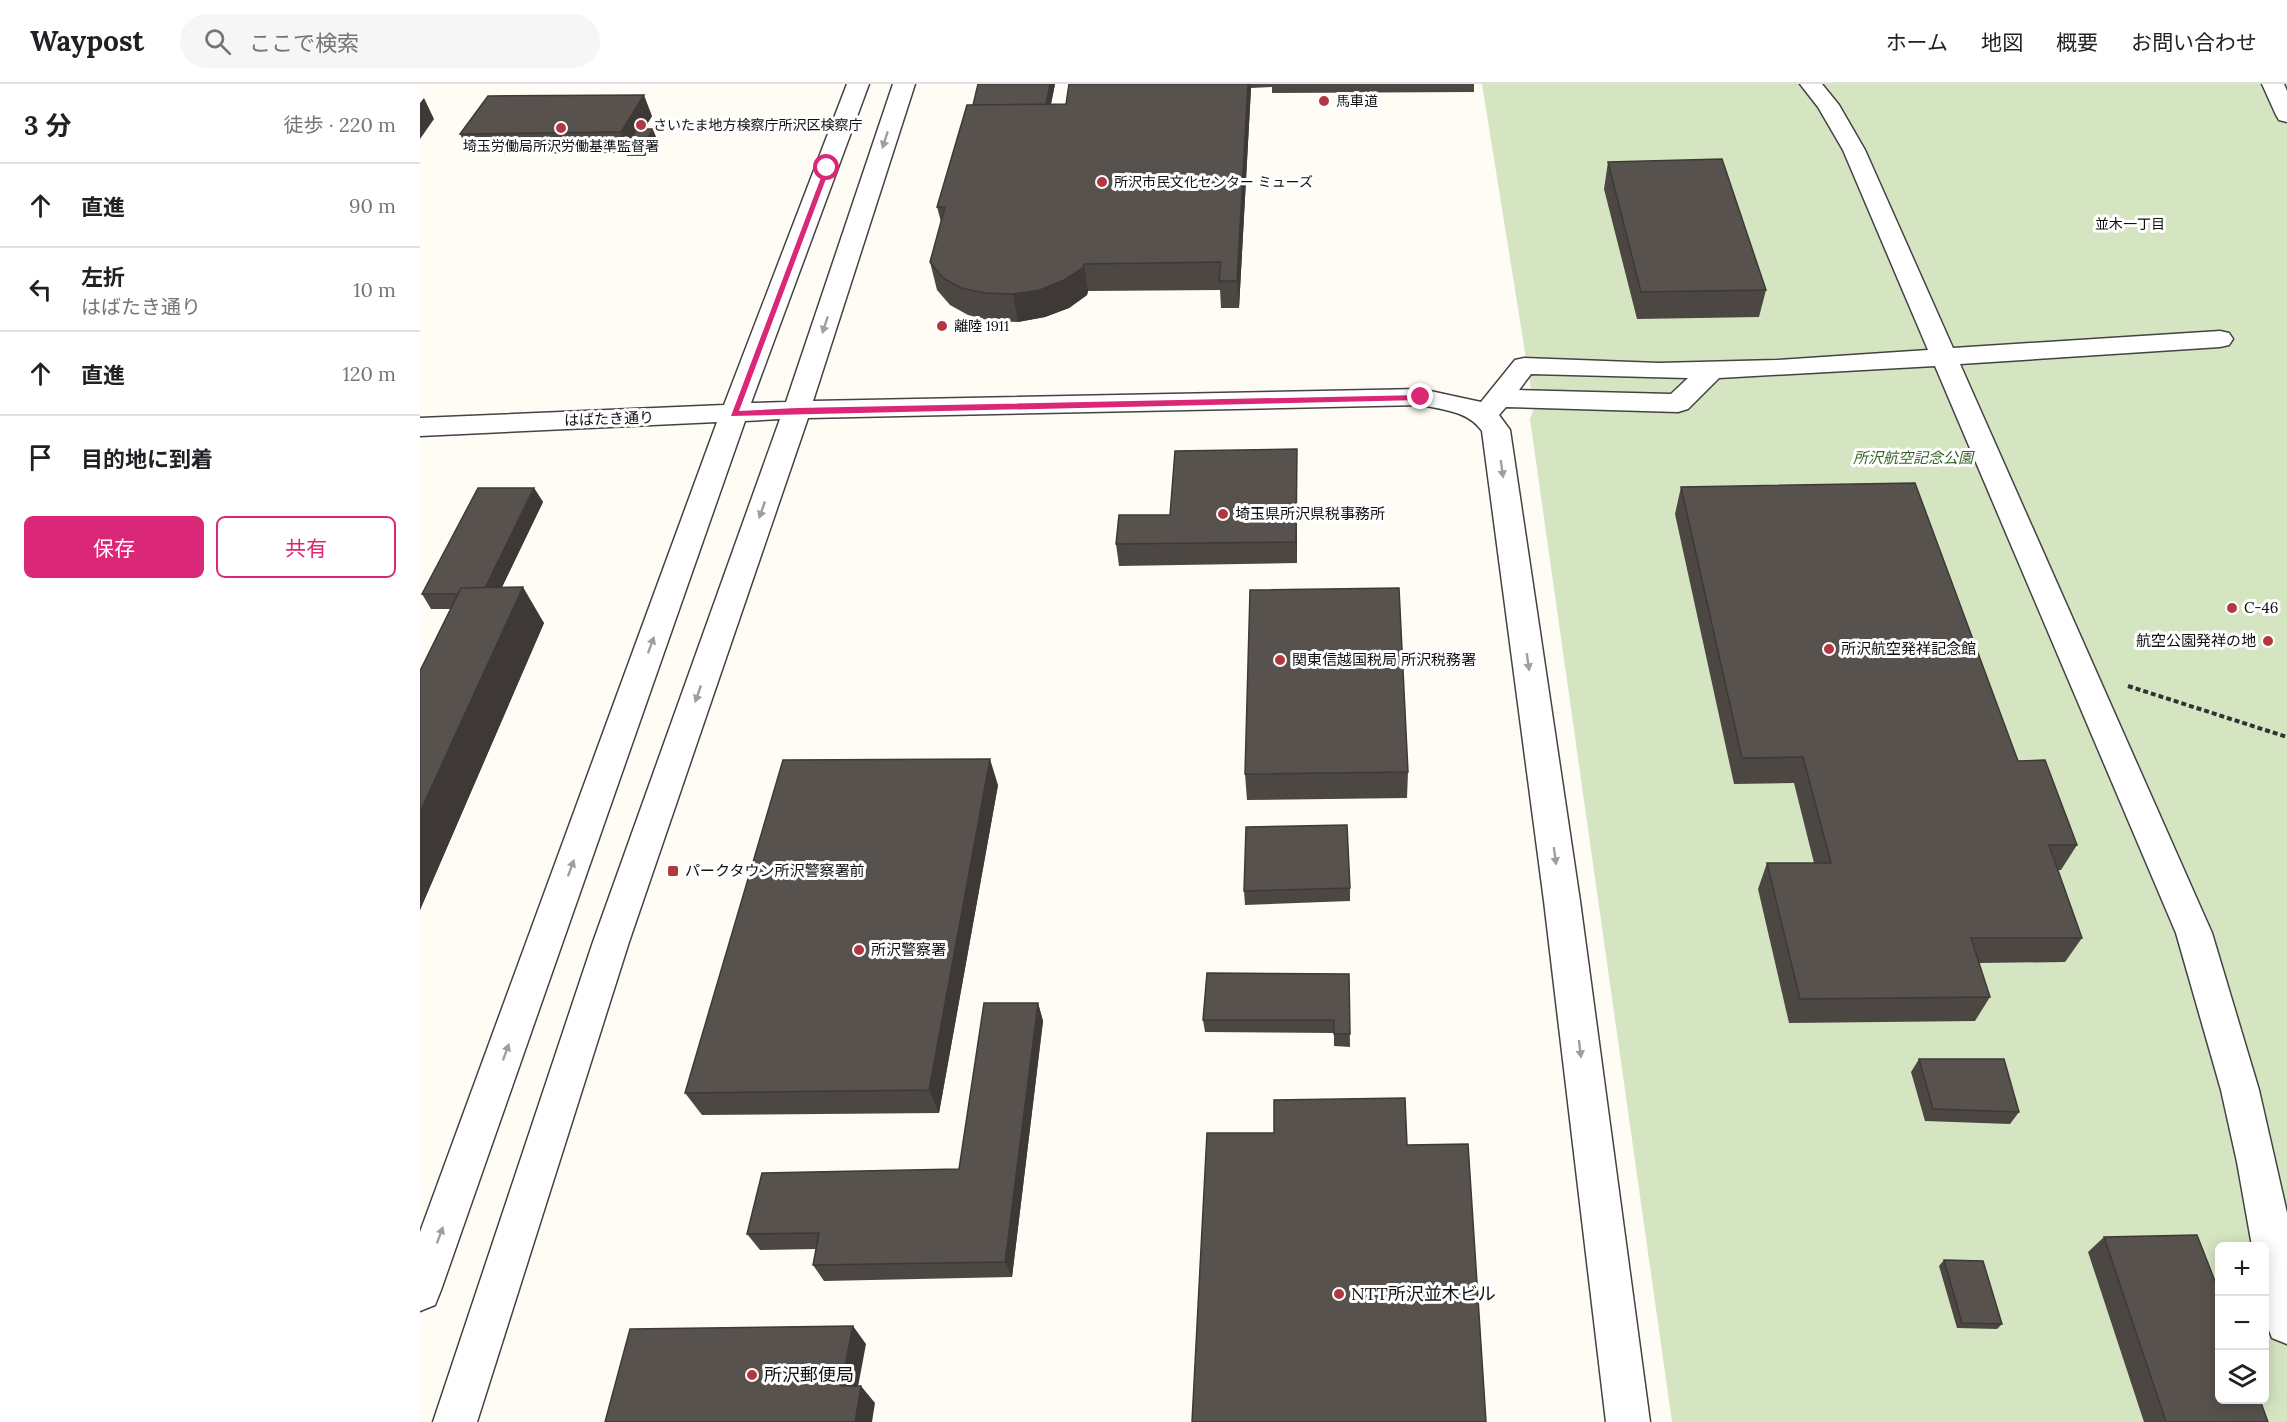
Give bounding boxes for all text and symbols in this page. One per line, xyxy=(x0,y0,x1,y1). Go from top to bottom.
search box xyxy=(180,14,600,68)
text: Waypost xyxy=(30,23,144,59)
icon: search xyxy=(201,25,234,58)
text: ここで検索 xyxy=(249,29,359,57)
text: ホーム xyxy=(1886,29,1948,56)
text: 地図 xyxy=(1981,29,2023,56)
text: 概要 xyxy=(2056,29,2098,56)
text: お問い合わせ xyxy=(2131,29,2257,56)
place label: 馬車道 xyxy=(1336,92,1378,110)
marker: 馬車道 xyxy=(1317,94,1331,108)
text: 3 分 xyxy=(24,109,71,142)
text: 徒歩 · 220 m xyxy=(283,112,396,137)
place label: さいたま地方検察庁所沢区検察庁 xyxy=(653,116,863,134)
marker: さいたま地方検察庁所沢区検察庁 xyxy=(634,118,648,132)
marker: 埼玉労働局所沢労働基準監督署 xyxy=(554,121,568,135)
one-way arrow xyxy=(880,131,890,149)
place label: 埼玉労働局所沢労働基準監督署 xyxy=(463,137,659,155)
route start xyxy=(813,154,839,180)
place label: 所沢市民文化センター ミューズ xyxy=(1114,173,1313,191)
marker: 所沢市民文化センター ミューズ xyxy=(1095,175,1109,189)
icon: ahead xyxy=(24,189,57,222)
text: 直進 xyxy=(81,193,125,221)
text: 90 m xyxy=(349,193,396,218)
district label: 並木一丁目 xyxy=(2095,215,2165,233)
text: 左折 xyxy=(81,263,125,291)
icon: left xyxy=(24,273,57,306)
text: 10 m xyxy=(353,277,396,302)
text: はばたき通り xyxy=(81,294,201,319)
one-way arrow xyxy=(820,316,829,334)
place label: 離陸 1911 xyxy=(954,317,1009,335)
marker: 離陸 1911 xyxy=(935,319,949,333)
icon: ahead xyxy=(24,357,57,390)
text: 直進 xyxy=(81,361,125,389)
text: 120 m xyxy=(342,361,396,386)
route end xyxy=(1407,383,1433,409)
street label: はばたき通り xyxy=(564,407,654,430)
icon: arrive xyxy=(24,441,57,474)
text: 目的地に到着 xyxy=(81,445,213,473)
park label: 所沢航空記念公園 xyxy=(1853,448,1975,467)
one-way arrow xyxy=(1497,460,1506,479)
one-way arrow xyxy=(757,501,767,519)
place label: 埼玉県所沢県税事務所 xyxy=(1235,504,1385,523)
marker: 埼玉県所沢県税事務所 xyxy=(1216,507,1230,521)
button: 保存 xyxy=(24,516,204,578)
button: 共有 xyxy=(216,516,396,578)
place label: C-46 xyxy=(2244,598,2278,617)
marker: C-46 xyxy=(2225,601,2239,615)
place label: 航空公園発祥の地 xyxy=(2136,631,2256,650)
marker: 航空公園発祥の地 xyxy=(2261,634,2275,648)
one-way arrow xyxy=(646,636,656,654)
place label: 所沢航空発祥記念館 xyxy=(1841,639,1976,658)
marker: 所沢航空発祥記念館 xyxy=(1822,642,1836,656)
place label: 関東信越国税局 所沢税務署 xyxy=(1292,650,1476,669)
marker: 関東信越国税局 所沢税務署 xyxy=(1273,653,1287,667)
one-way arrow xyxy=(1524,653,1533,672)
one-way arrow xyxy=(693,685,703,703)
one-way arrow xyxy=(1551,846,1560,865)
one-way arrow xyxy=(567,859,577,877)
place label: パークタウン所沢警察署前 xyxy=(685,861,864,880)
marker: パークタウン所沢警察署前 xyxy=(666,864,680,878)
place label: 所沢警察署 xyxy=(871,940,946,959)
marker: 所沢警察署 xyxy=(852,943,866,957)
one-way arrow xyxy=(1576,1040,1585,1059)
one-way arrow xyxy=(501,1043,511,1061)
one-way arrow xyxy=(435,1226,445,1244)
map controls xyxy=(2215,1242,2269,1404)
button: + xyxy=(2215,1242,2269,1296)
place label: NTT所沢並木ビル xyxy=(1351,1282,1496,1305)
marker: NTT所沢並木ビル xyxy=(1332,1287,1346,1301)
button: − xyxy=(2215,1296,2269,1350)
button: layers xyxy=(2215,1350,2269,1404)
place label: 所沢郵便局 xyxy=(764,1363,854,1386)
marker: 所沢郵便局 xyxy=(745,1368,759,1382)

